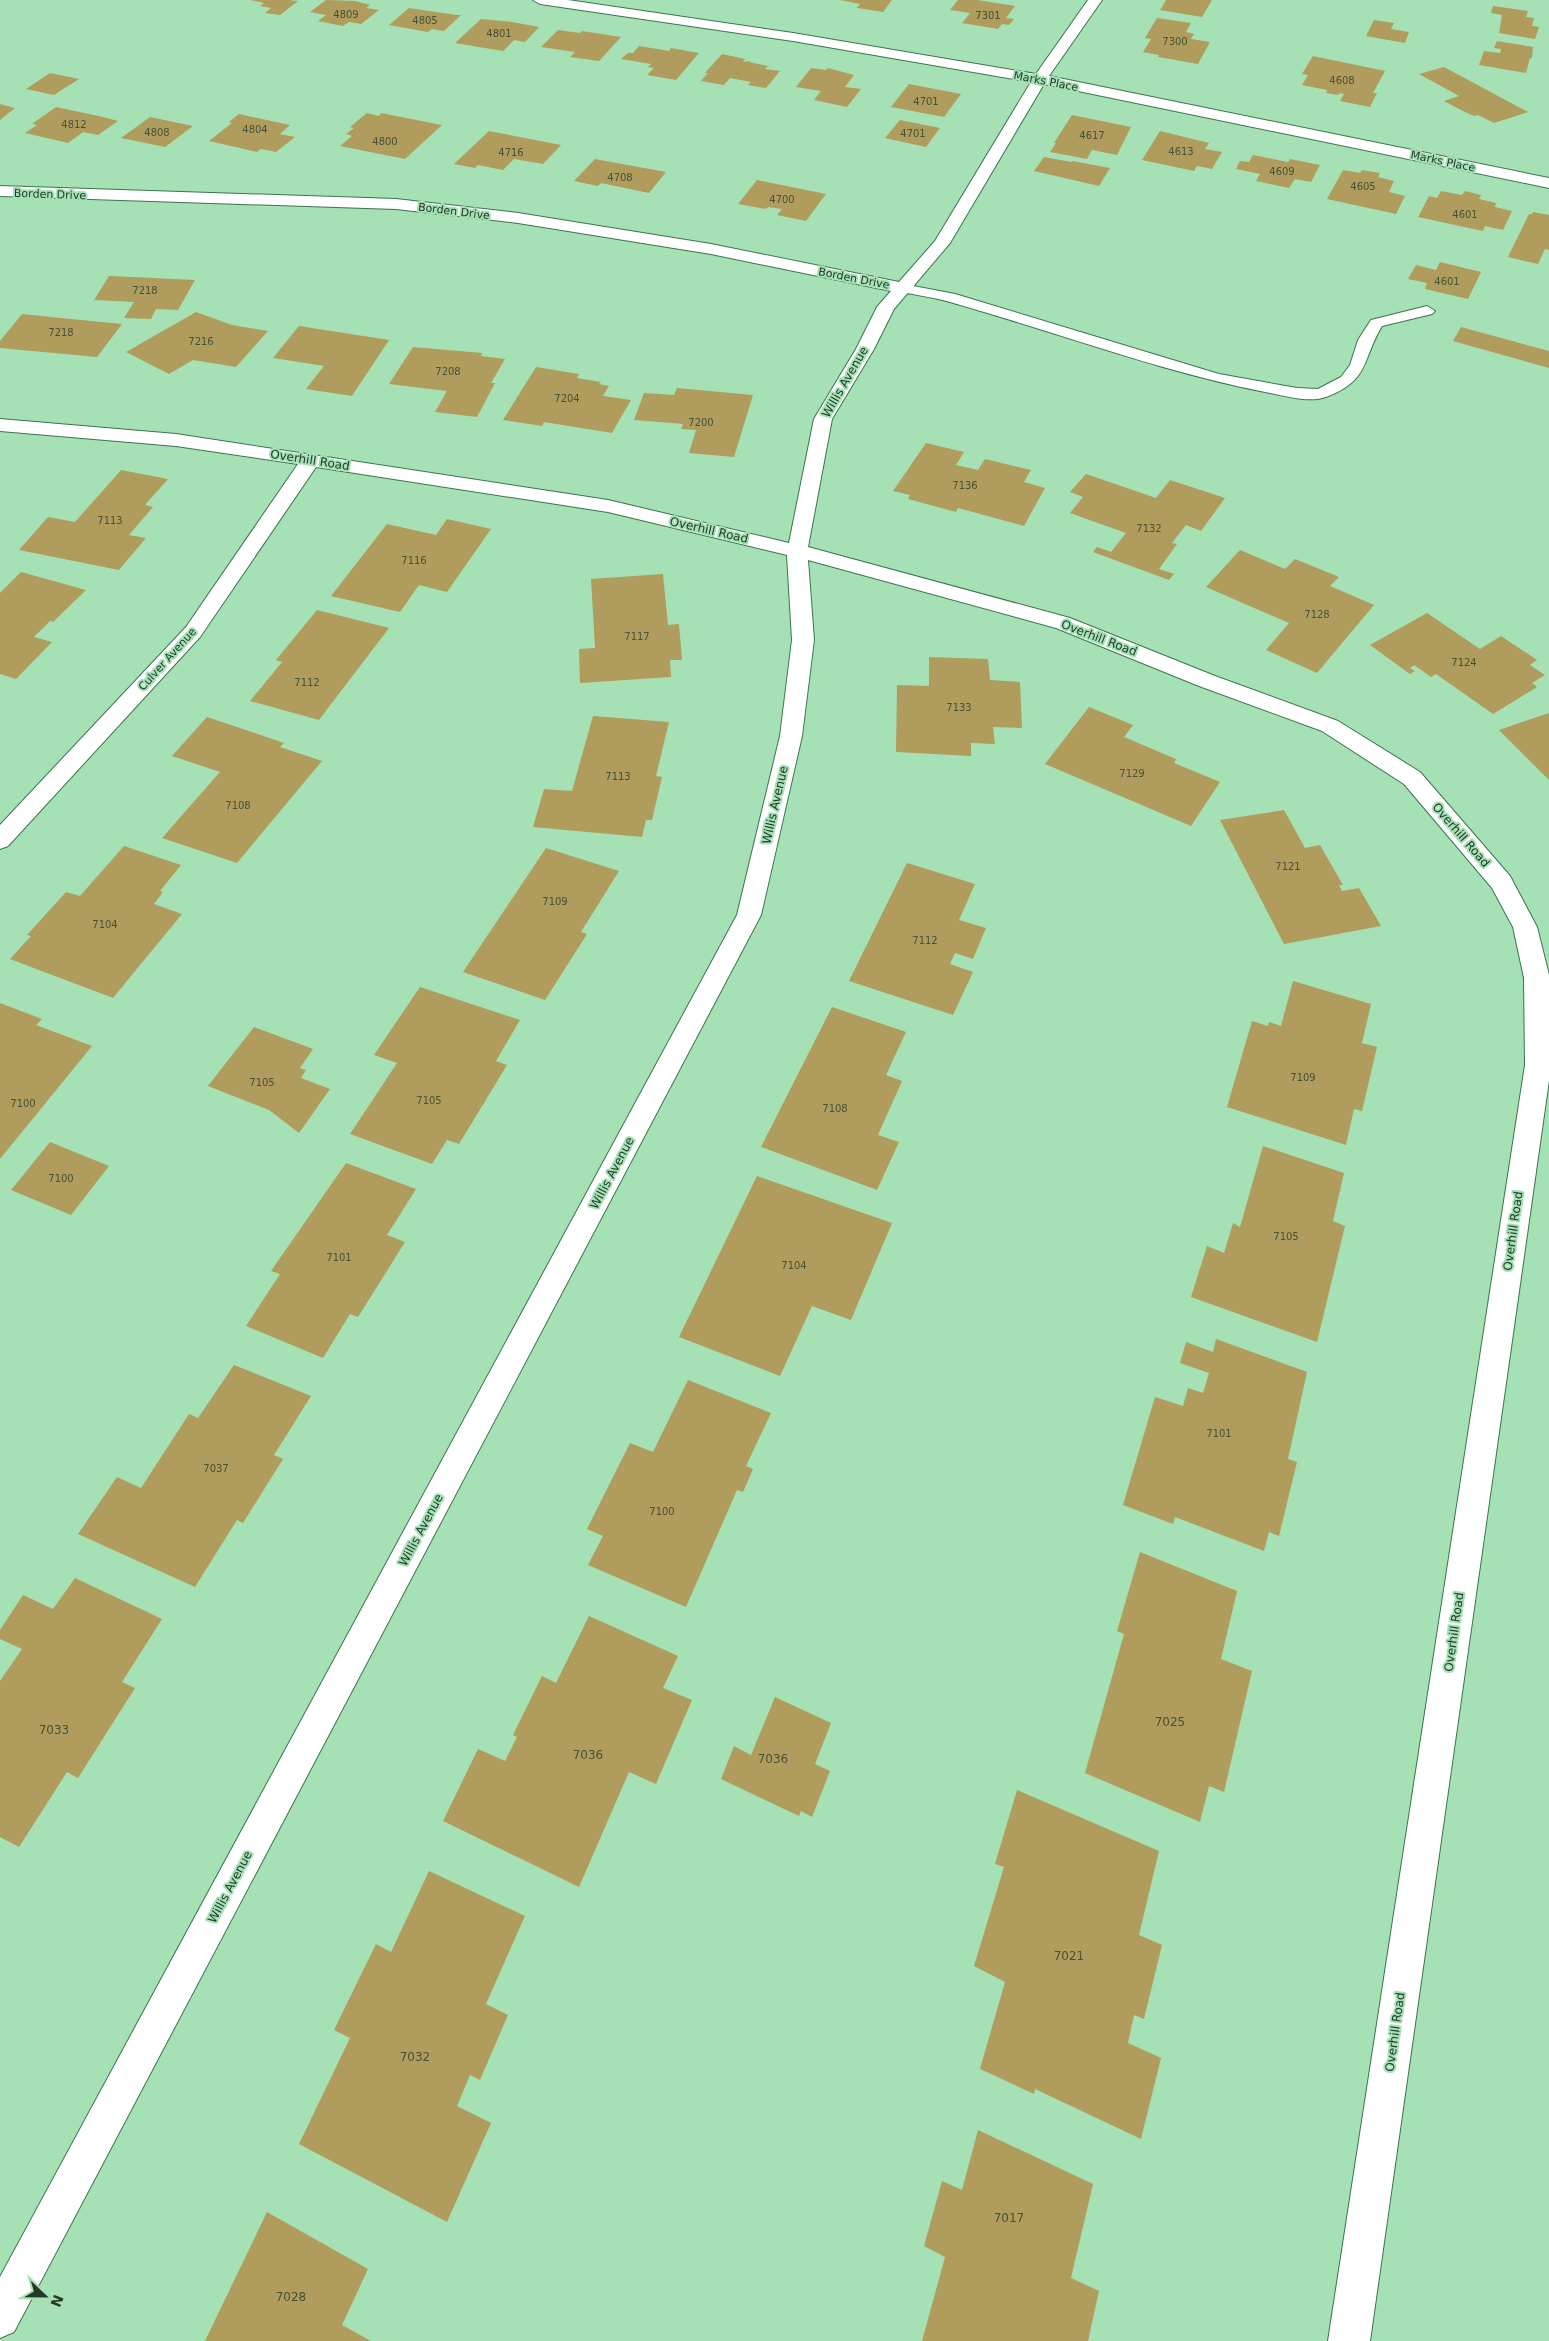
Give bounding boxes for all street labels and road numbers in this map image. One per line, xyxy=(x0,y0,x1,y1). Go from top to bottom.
street label: Marks Place xyxy=(1012,69,1080,94)
street label: Marks Place xyxy=(1409,148,1477,175)
street label: Borden Drive xyxy=(14,187,86,202)
street label: Borden Drive xyxy=(417,201,491,222)
street label: Borden Drive xyxy=(817,265,891,292)
street label: Willis Avenue xyxy=(819,344,871,420)
street label: Overhill Road xyxy=(269,447,351,473)
street label: Overhill Road xyxy=(668,514,750,546)
street label: Overhill Road xyxy=(1059,617,1139,659)
street label: Culver Avenue xyxy=(136,625,199,693)
street label: Willis Avenue xyxy=(759,765,791,845)
street label: Overhill Road xyxy=(1429,800,1493,870)
street label: Willis Avenue xyxy=(587,1135,637,1211)
street label: Overhill Road xyxy=(1500,1190,1526,1272)
street label: Willis Avenue xyxy=(396,1492,446,1568)
street label: Overhill Road xyxy=(1441,1591,1467,1673)
street label: Willis Avenue xyxy=(205,1849,255,1925)
street label: Overhill Road xyxy=(1382,1991,1408,2073)

